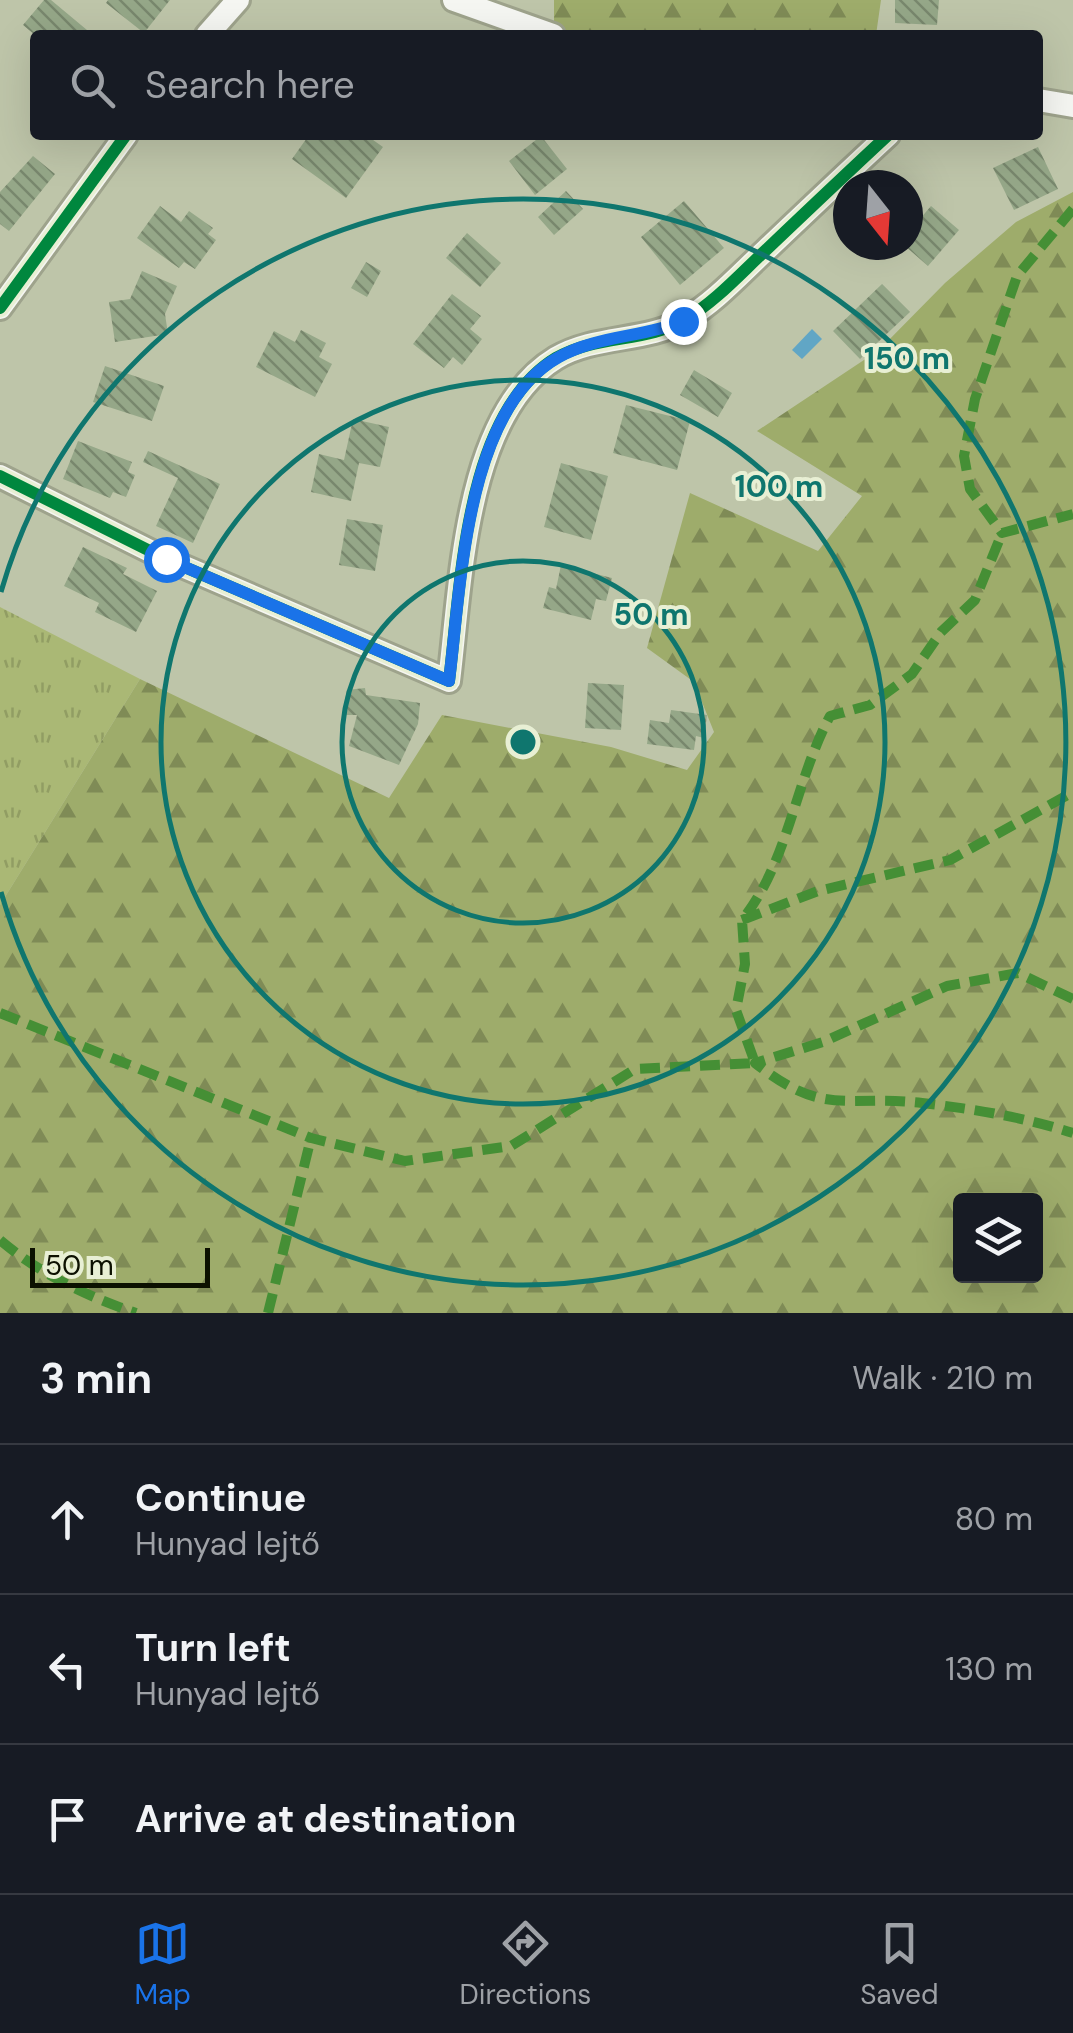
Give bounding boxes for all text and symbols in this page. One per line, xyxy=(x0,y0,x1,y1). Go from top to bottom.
search box xyxy=(30,30,1043,140)
icon: search xyxy=(65,58,120,113)
text: Search here xyxy=(145,60,355,110)
north arrow xyxy=(833,170,923,260)
route end xyxy=(661,299,707,345)
text: 150 m xyxy=(864,339,950,378)
text: 100 m xyxy=(735,467,823,506)
route start xyxy=(144,537,190,583)
text: 50 m xyxy=(613,595,689,634)
centre of rings xyxy=(505,724,541,760)
map controls xyxy=(953,1193,1043,1283)
button: layers xyxy=(953,1193,1043,1283)
scale bar xyxy=(30,1243,210,1288)
text: 50 m xyxy=(45,1247,114,1284)
text: 3 min xyxy=(40,1351,152,1406)
text: Walk · 210 m xyxy=(852,1357,1033,1399)
text: Continue xyxy=(135,1473,306,1523)
icon: ahead xyxy=(40,1492,95,1547)
text: 80 m xyxy=(955,1498,1033,1540)
text: Hunyad lejtő xyxy=(135,1523,320,1565)
text: Turn left xyxy=(135,1623,291,1673)
icon: left xyxy=(40,1642,95,1697)
text: 130 m xyxy=(945,1648,1033,1690)
text: Hunyad lejtő xyxy=(135,1673,320,1715)
icon: arrive xyxy=(40,1792,95,1847)
text: Arrive at destination xyxy=(135,1794,517,1844)
tab: Map xyxy=(134,1916,191,2013)
tab: Directions xyxy=(460,1916,591,2013)
tab: Saved xyxy=(860,1916,939,2013)

